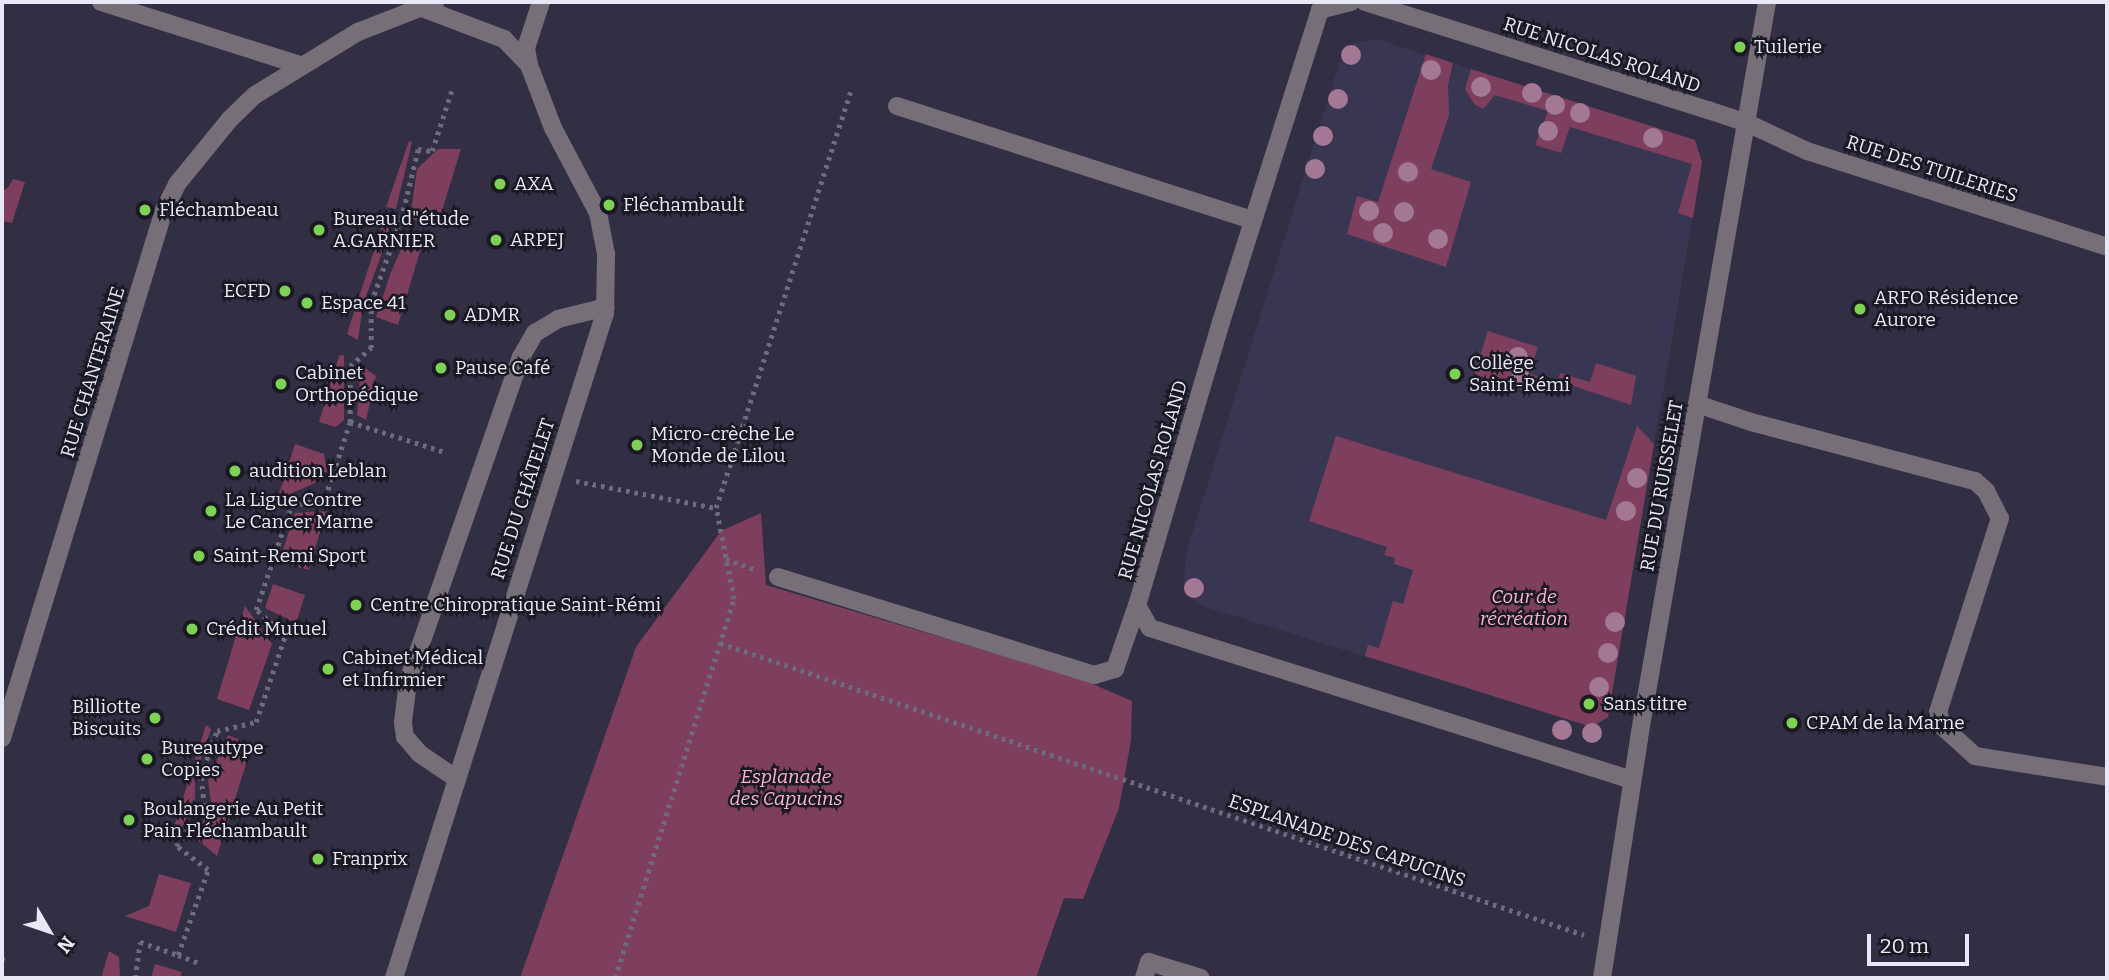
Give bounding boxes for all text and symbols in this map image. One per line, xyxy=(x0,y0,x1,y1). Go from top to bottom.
street label: RUE NICOLAS ROLAND xyxy=(1501,12,1703,98)
place label: Tuilerie xyxy=(1754,36,1822,58)
marker: Tuilerie xyxy=(1732,39,1748,55)
street label: RUE DES TUILERIES xyxy=(1843,131,2021,207)
place label: AXA xyxy=(514,173,554,195)
marker: AXA xyxy=(492,176,508,192)
place label: Fléchambault xyxy=(623,194,745,216)
marker: Fléchambault xyxy=(601,197,617,213)
place label: Fléchambeau xyxy=(159,199,279,221)
marker: Fléchambeau xyxy=(137,202,153,218)
place label: Bureau d"étude A.GARNIER xyxy=(333,208,469,252)
marker: Bureau d"étude A.GARNIER xyxy=(311,222,327,238)
place label: ARPEJ xyxy=(510,229,564,251)
marker: ARPEJ xyxy=(488,232,504,248)
place label: ECFD xyxy=(223,280,271,302)
marker: ECFD xyxy=(277,283,293,299)
street label: RUE CHANTERAINE xyxy=(56,284,130,460)
place label: ARFO Résidence Aurore xyxy=(1874,287,2018,331)
place label: Espace 41 xyxy=(321,292,406,314)
marker: Espace 41 xyxy=(299,295,315,311)
marker: ARFO Résidence Aurore xyxy=(1852,301,1868,317)
place label: ADMR xyxy=(464,304,520,326)
marker: ADMR xyxy=(442,307,458,323)
place label: Collège Saint-Rémi xyxy=(1469,352,1570,396)
place label: Pause Café xyxy=(455,357,550,379)
marker: Pause Café xyxy=(433,360,449,376)
place label: Cabinet Orthopédique xyxy=(295,362,418,406)
marker: Collège Saint-Rémi xyxy=(1447,366,1463,382)
marker: Cabinet Orthopédique xyxy=(273,376,289,392)
street label: RUE NICOLAS ROLAND xyxy=(1114,378,1192,582)
street label: RUE DU RUISSELET xyxy=(1636,399,1688,573)
street label: RUE DU CHÂTELET xyxy=(486,416,560,582)
place label: Micro-crèche Le Monde de Lilou xyxy=(651,423,795,467)
marker: Micro-crèche Le Monde de Lilou xyxy=(629,437,645,453)
place label: audition Leblan xyxy=(249,460,387,482)
marker: audition Leblan xyxy=(227,463,243,479)
place label: La Ligue Contre Le Cancer Marne xyxy=(225,489,373,533)
marker: La Ligue Contre Le Cancer Marne xyxy=(203,503,219,519)
place label: Saint-Remi Sport xyxy=(213,545,366,567)
marker: Saint-Remi Sport xyxy=(191,548,207,564)
park label: Cour de récréation xyxy=(1480,586,1568,630)
place label: Centre Chiropratique Saint-Rémi xyxy=(370,594,661,616)
marker: Centre Chiropratique Saint-Rémi xyxy=(348,597,364,613)
place label: Crédit Mutuel xyxy=(206,618,327,640)
marker: Crédit Mutuel xyxy=(184,621,200,637)
place label: Cabinet Médical et Infirmier xyxy=(342,647,483,691)
marker: Cabinet Médical et Infirmier xyxy=(320,661,336,677)
place label: Sans titre xyxy=(1603,693,1687,715)
place label: Billiotte Biscuits xyxy=(72,696,141,740)
marker: Sans titre xyxy=(1581,696,1597,712)
marker: Billiotte Biscuits xyxy=(147,710,163,726)
place label: CPAM de la Marne xyxy=(1806,712,1965,734)
marker: CPAM de la Marne xyxy=(1784,715,1800,731)
place label: Bureautype Copies xyxy=(161,737,264,781)
marker: Bureautype Copies xyxy=(139,751,155,767)
park label: Esplanade des Capucins xyxy=(729,766,843,810)
street label: ESPLANADE DES CAPUCINS xyxy=(1226,790,1468,892)
place label: Boulangerie Au Petit Pain Fléchambault xyxy=(143,798,323,842)
marker: Boulangerie Au Petit Pain Fléchambault xyxy=(121,812,137,828)
place label: Franprix xyxy=(332,848,408,870)
marker: Franprix xyxy=(310,851,326,867)
north arrow xyxy=(14,896,84,966)
scale bar xyxy=(1871,920,1972,964)
text: N xyxy=(52,932,79,957)
text: 20 m xyxy=(1880,933,1929,959)

